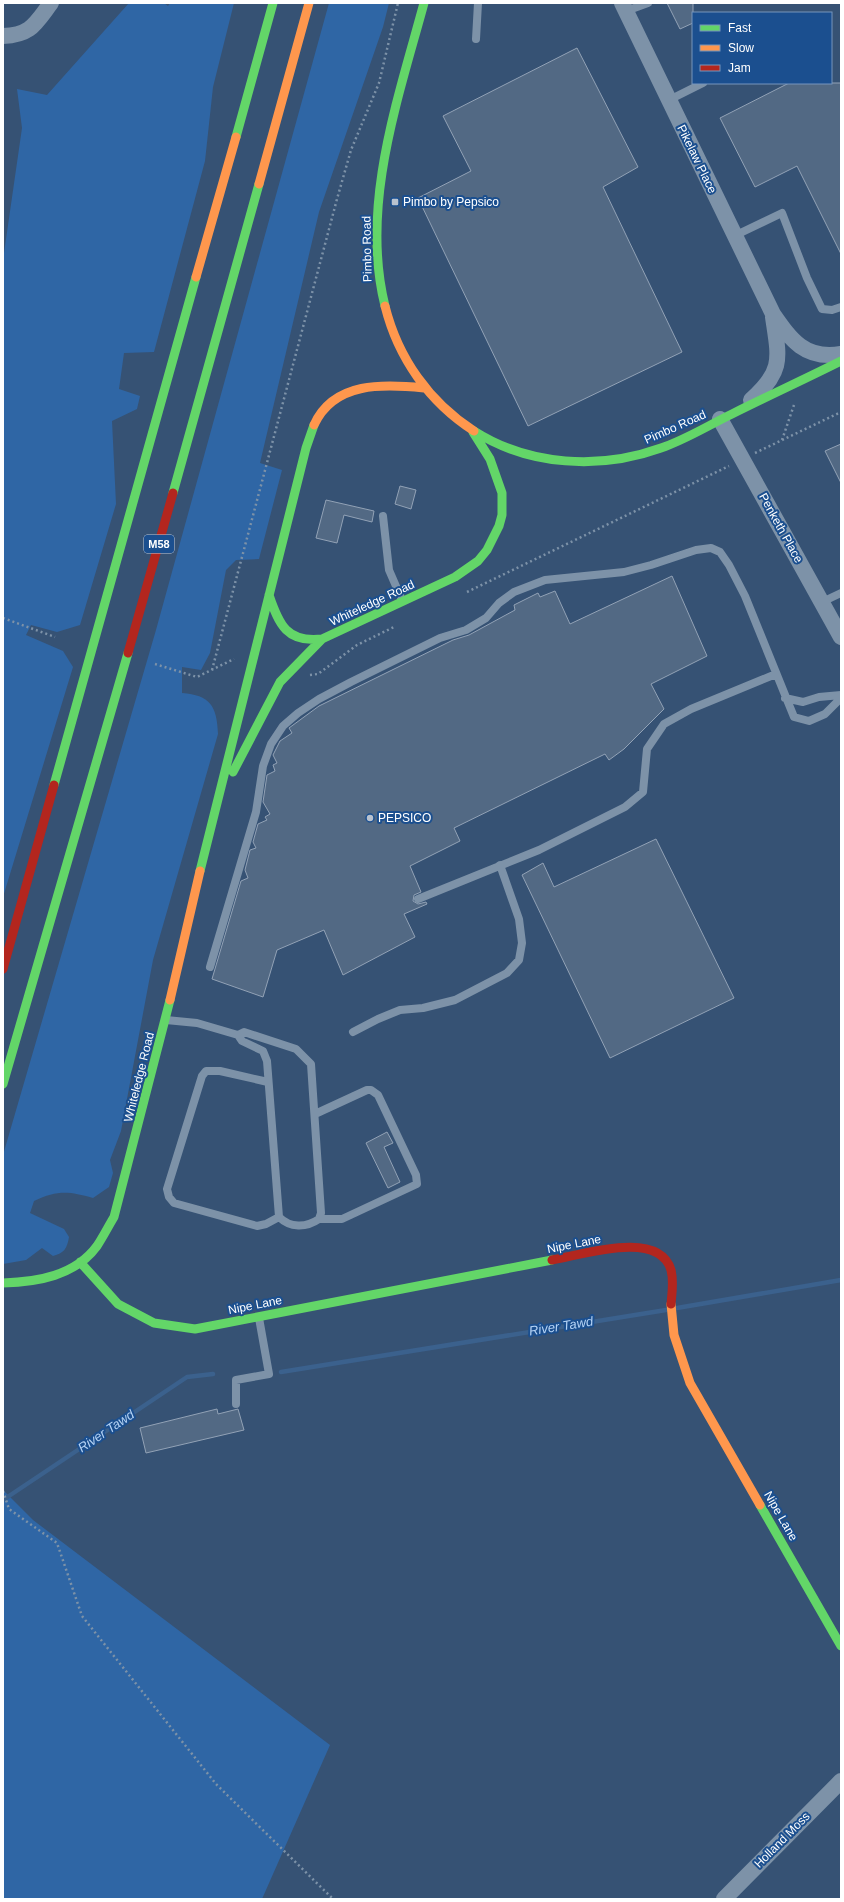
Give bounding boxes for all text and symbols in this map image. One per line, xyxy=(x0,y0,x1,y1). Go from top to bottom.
legend xyxy=(692,12,832,84)
text: Fast xyxy=(728,21,752,35)
text: Slow xyxy=(728,41,754,55)
text: Jam xyxy=(728,61,751,75)
street label: Pikelaw Place xyxy=(674,122,720,196)
place label: Pimbo by Pepsico xyxy=(403,195,499,209)
marker: Pimbo by Pepsico xyxy=(390,197,400,207)
street label: Pimbo Road xyxy=(359,216,375,282)
street label: Pimbo Road xyxy=(642,407,708,447)
street label: Penketh Place xyxy=(756,491,806,566)
road number: M58 xyxy=(144,535,174,553)
street label: Whiteledge Road xyxy=(327,577,417,629)
place label: PEPSICO xyxy=(378,811,431,825)
marker: PEPSICO xyxy=(365,813,375,823)
street label: Whiteledge Road xyxy=(121,1031,157,1123)
street label: Nipe Lane xyxy=(546,1232,603,1256)
street label: Nipe Lane xyxy=(227,1293,284,1317)
water label: River Tawd xyxy=(528,1313,595,1338)
water label: River Tawd xyxy=(75,1406,138,1455)
street label: Nipe Lane xyxy=(761,1489,801,1543)
street label: Holland Moss xyxy=(751,1809,813,1871)

